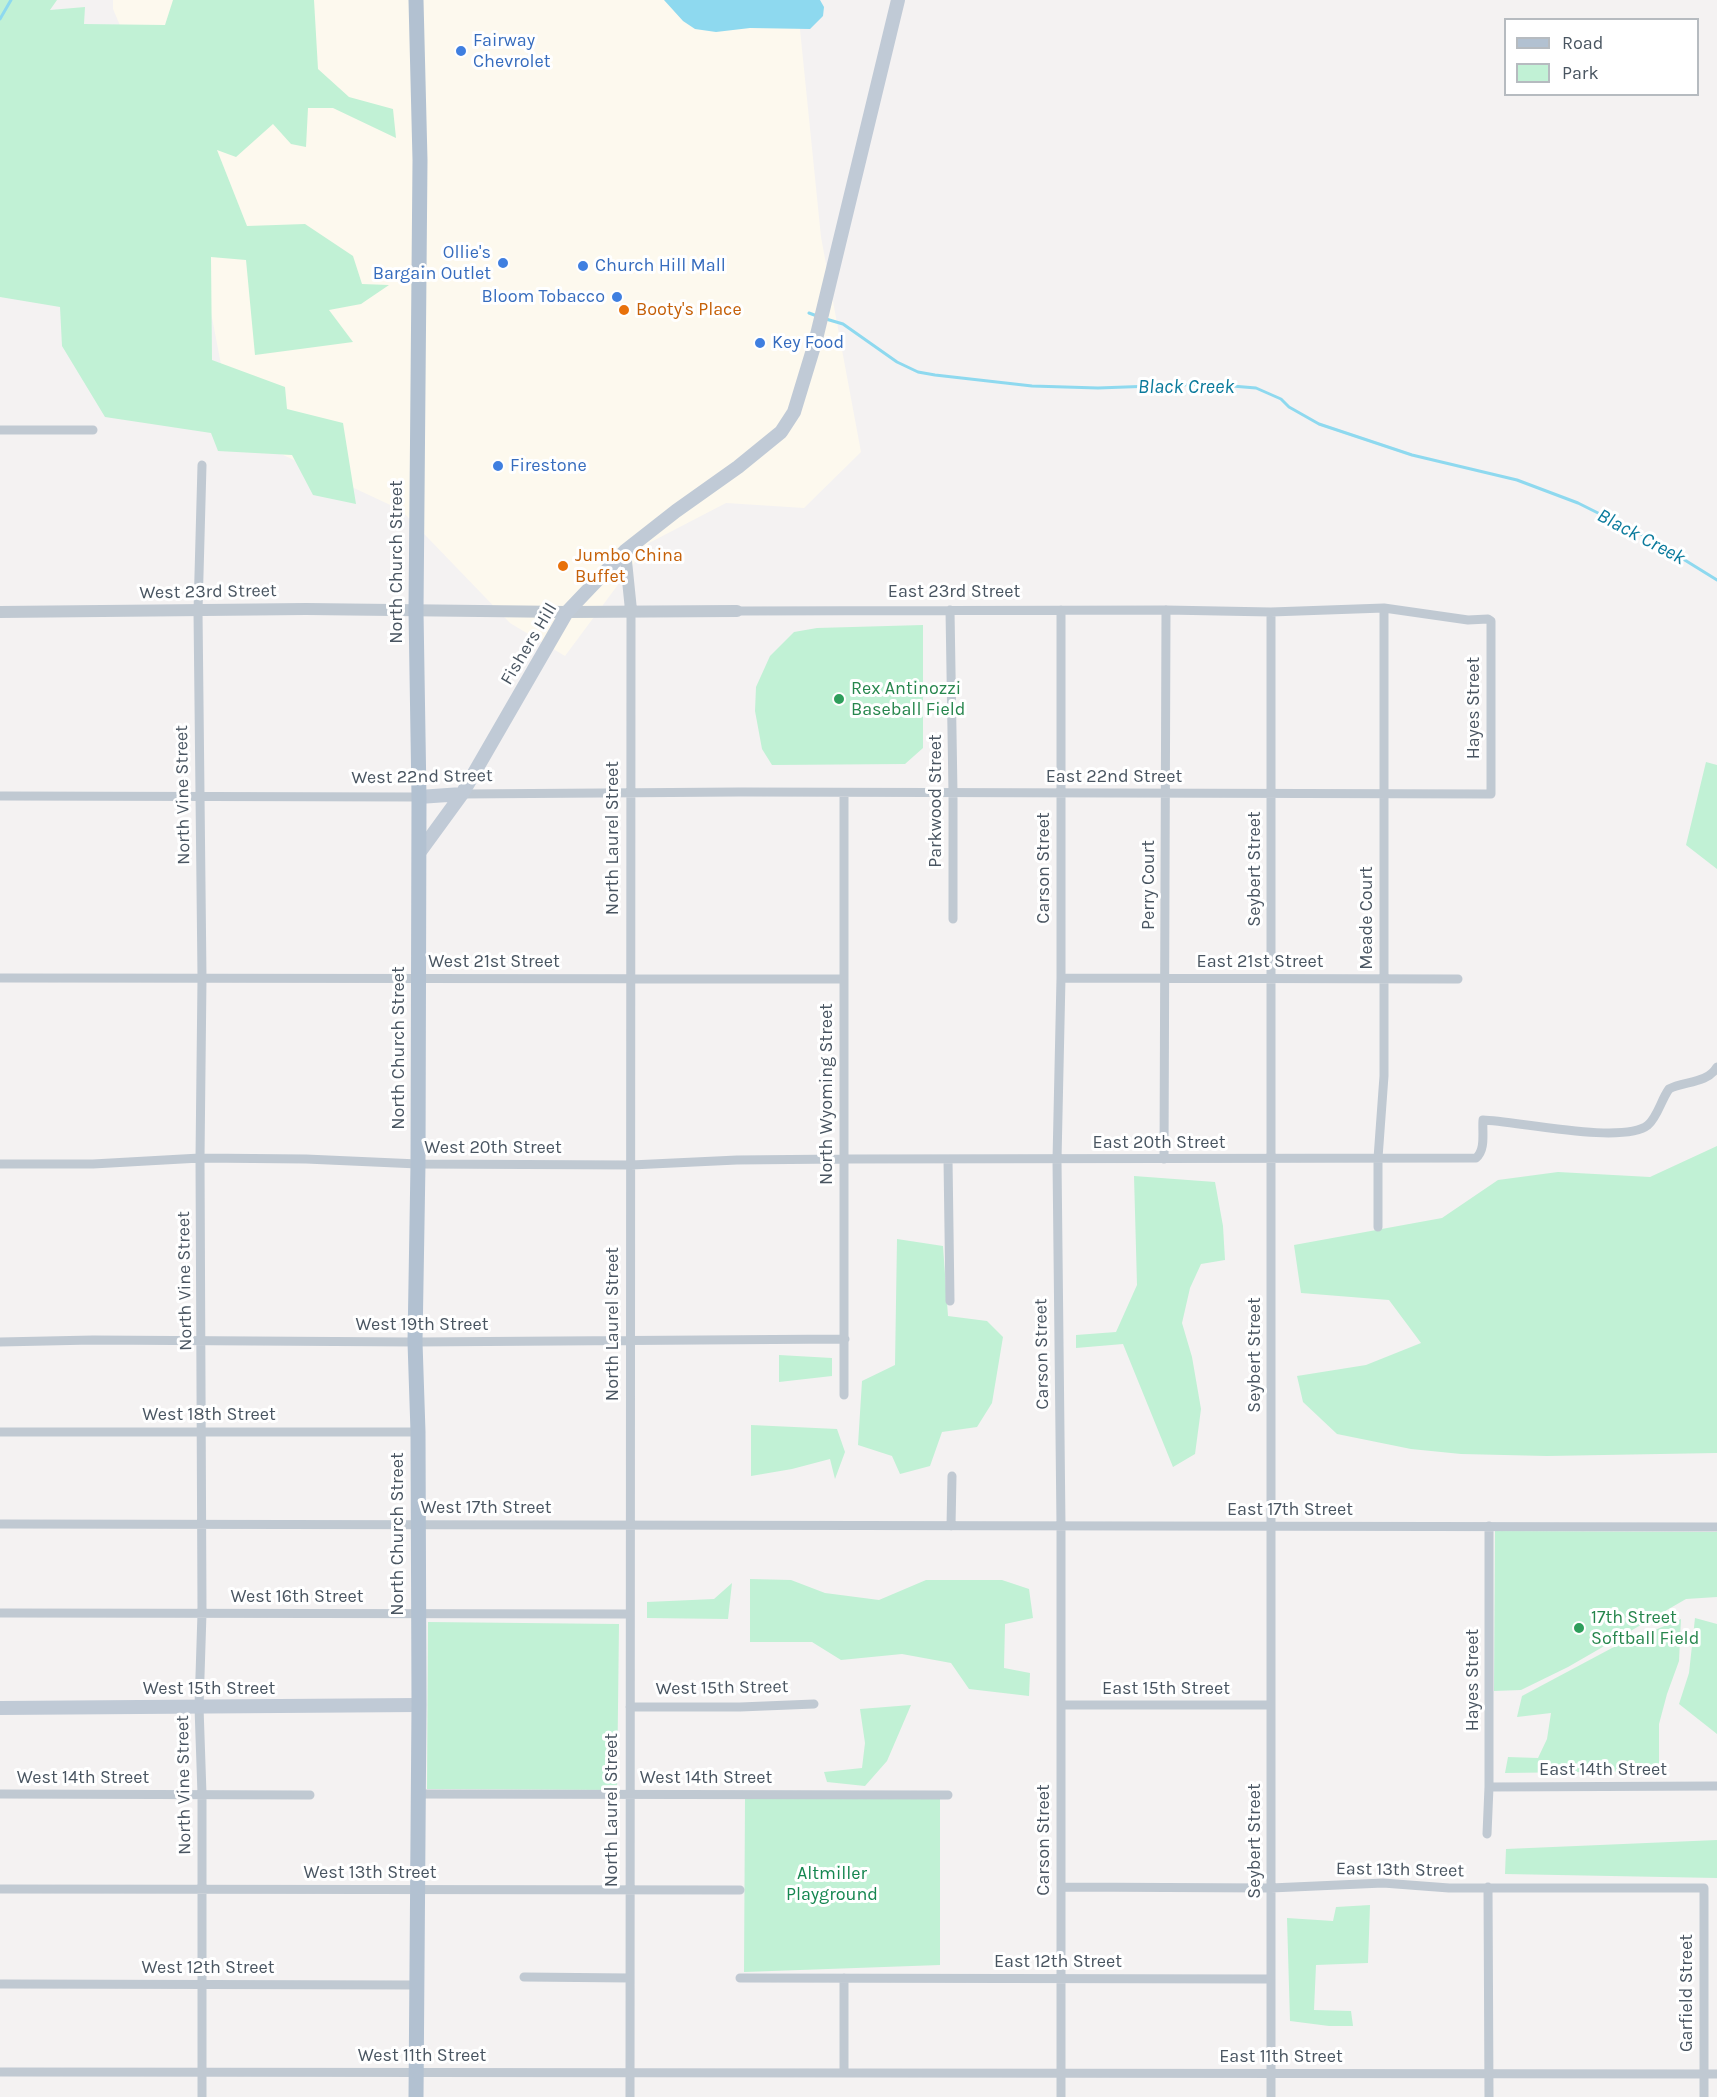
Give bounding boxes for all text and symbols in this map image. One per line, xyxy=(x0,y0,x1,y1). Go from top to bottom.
legend xyxy=(1504,18,1699,96)
place label: Fairway Chevrolet xyxy=(473,30,551,72)
text: Road xyxy=(1562,32,1603,54)
marker: Fairway Chevrolet xyxy=(454,44,468,58)
text: Park xyxy=(1562,62,1599,84)
place label: Ollie's Bargain Outlet xyxy=(373,242,491,284)
place label: Church Hill Mall xyxy=(595,255,726,277)
marker: Ollie's Bargain Outlet xyxy=(496,256,510,270)
marker: Church Hill Mall xyxy=(576,259,590,273)
place label: Bloom Tobacco xyxy=(482,286,605,308)
marker: Bloom Tobacco xyxy=(610,290,624,304)
place label: Booty's Place xyxy=(636,299,742,321)
marker: Booty's Place xyxy=(617,303,631,317)
place label: Key Food xyxy=(772,332,844,354)
marker: Key Food xyxy=(753,336,767,350)
water label: Black Creek xyxy=(1138,375,1234,399)
place label: Firestone xyxy=(510,455,587,477)
marker: Firestone xyxy=(491,459,505,473)
street label: North Church Street xyxy=(386,480,408,644)
water label: Black Creek xyxy=(1593,504,1689,570)
place label: Jumbo China Buffet xyxy=(575,545,683,588)
marker: Jumbo China Buffet xyxy=(556,559,570,573)
street label: West 23rd Street xyxy=(139,580,277,604)
street label: East 23rd Street xyxy=(888,581,1020,603)
street label: Fishers Hill xyxy=(496,599,562,689)
street label: Hayes Street xyxy=(1463,657,1485,759)
place label: Rex Antinozzi Baseball Field xyxy=(851,678,965,720)
marker: Rex Antinozzi Baseball Field xyxy=(832,692,846,706)
street label: North Vine Street xyxy=(171,725,195,865)
street label: Parkwood Street xyxy=(925,734,947,868)
street label: North Laurel Street xyxy=(602,761,624,915)
street label: West 22nd Street xyxy=(351,765,493,789)
street label: East 22nd Street xyxy=(1046,766,1182,788)
street label: Seybert Street xyxy=(1244,811,1266,927)
street label: Carson Street xyxy=(1033,812,1055,924)
street label: Perry Court xyxy=(1138,840,1160,930)
street label: Meade Court xyxy=(1356,866,1378,970)
street label: West 21st Street xyxy=(428,951,560,973)
street label: East 21st Street xyxy=(1197,951,1323,973)
street label: North Church Street xyxy=(388,966,410,1130)
street label: North Wyoming Street xyxy=(816,1003,838,1185)
street label: East 20th Street xyxy=(1093,1132,1225,1154)
street label: West 20th Street xyxy=(424,1137,562,1159)
street label: North Vine Street xyxy=(173,1211,197,1351)
street label: North Laurel Street xyxy=(602,1247,624,1401)
street label: Seybert Street xyxy=(1244,1297,1266,1413)
street label: Carson Street xyxy=(1030,1298,1054,1410)
street label: West 19th Street xyxy=(356,1314,488,1336)
street label: West 18th Street xyxy=(142,1404,276,1426)
street label: North Church Street xyxy=(387,1452,409,1616)
street label: West 17th Street xyxy=(421,1497,551,1519)
street label: East 17th Street xyxy=(1227,1499,1353,1521)
street label: West 16th Street xyxy=(231,1586,363,1608)
place label: 17th Street Softball Field xyxy=(1591,1607,1699,1650)
marker: 17th Street Softball Field xyxy=(1572,1621,1586,1635)
street label: Hayes Street xyxy=(1462,1629,1484,1731)
street label: West 15th Street xyxy=(655,1676,789,1700)
street label: West 15th Street xyxy=(143,1678,275,1700)
street label: East 15th Street xyxy=(1102,1678,1230,1700)
street label: North Vine Street xyxy=(172,1715,196,1855)
street label: North Laurel Street xyxy=(601,1733,623,1887)
street label: East 14th Street xyxy=(1539,1759,1667,1781)
street label: West 14th Street xyxy=(17,1767,149,1789)
street label: West 14th Street xyxy=(640,1767,772,1789)
street label: Seybert Street xyxy=(1244,1783,1266,1899)
street label: Carson Street xyxy=(1033,1784,1055,1896)
street label: East 13th Street xyxy=(1336,1858,1464,1882)
street label: West 13th Street xyxy=(303,1862,437,1884)
park label: Altmiller Playground xyxy=(786,1863,878,1906)
street label: Garfield Street xyxy=(1676,1934,1698,2052)
street label: East 12th Street xyxy=(994,1951,1122,1973)
street label: West 12th Street xyxy=(142,1957,274,1979)
street label: West 11th Street xyxy=(358,2045,486,2067)
street label: East 11th Street xyxy=(1219,2046,1343,2068)

